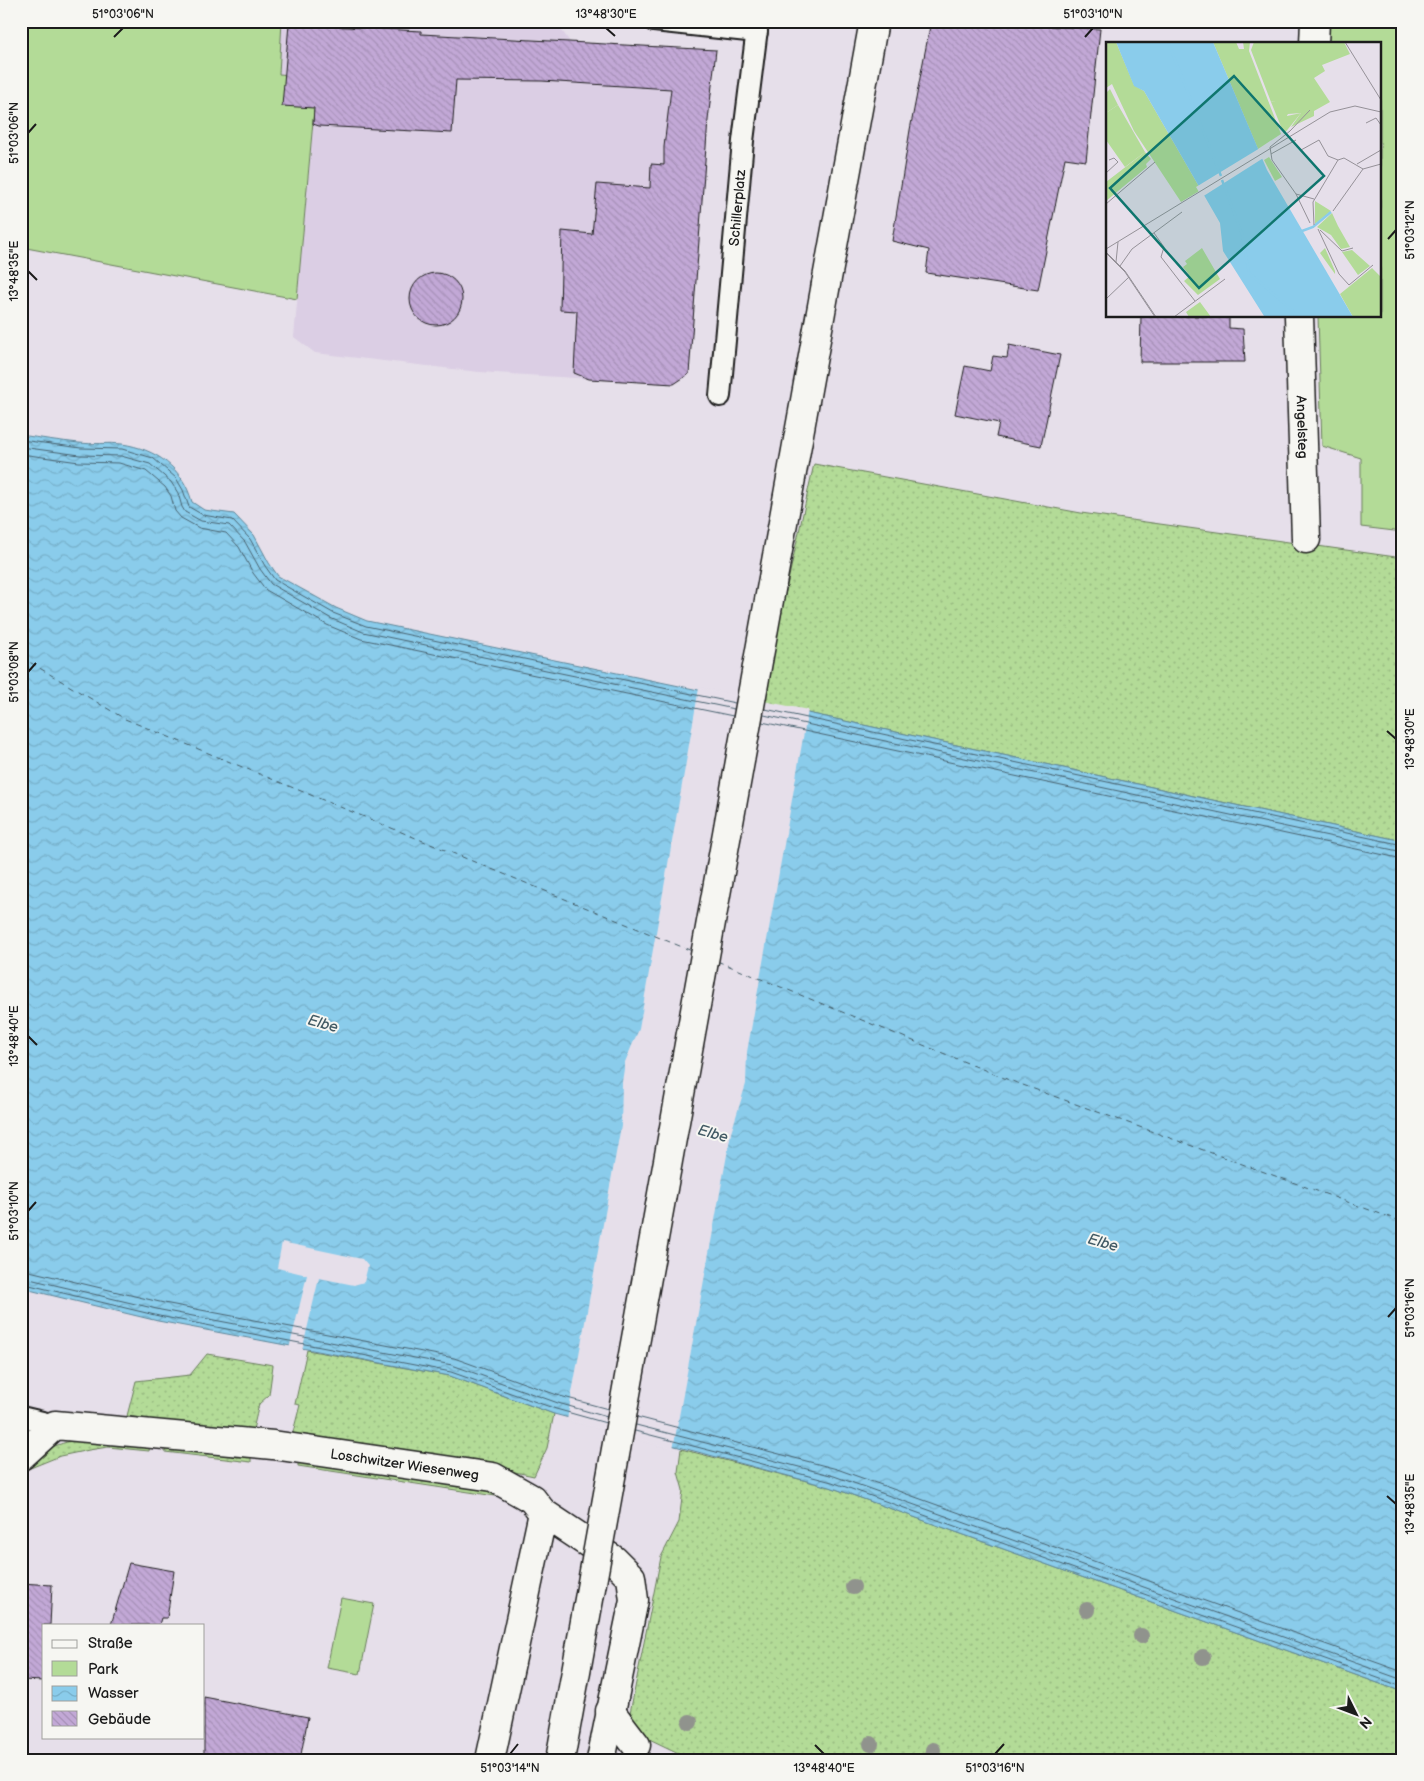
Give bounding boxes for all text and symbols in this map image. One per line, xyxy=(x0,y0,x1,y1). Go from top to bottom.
text: 51°03'06"N xyxy=(92,7,154,22)
text: 13°48'30"E xyxy=(575,7,637,22)
text: 51°03'10"N xyxy=(1063,7,1123,22)
inset map xyxy=(1106,42,1382,318)
text: 51°03'06"N xyxy=(7,102,22,164)
street label: Schillerplatz xyxy=(725,169,749,247)
text: 51°03'12"N xyxy=(1403,200,1418,260)
text: 13°48'35"E xyxy=(7,240,22,301)
street label: Angelsteg xyxy=(1293,395,1312,459)
text: 51°03'08"N xyxy=(7,641,22,703)
text: 13°48'30"E xyxy=(1403,708,1418,770)
text: 13°48'40"E xyxy=(7,1005,22,1067)
water label: Elbe xyxy=(306,1011,341,1037)
water label: Elbe xyxy=(696,1121,731,1147)
text: 51°03'10"N xyxy=(7,1181,22,1241)
water label: Elbe xyxy=(1086,1230,1121,1256)
text: 51°03'16"N xyxy=(1403,1278,1418,1338)
street label: Loschwitzer Wiesenweg xyxy=(329,1445,480,1483)
text: 13°48'35"E xyxy=(1403,1473,1418,1534)
legend xyxy=(42,1624,205,1738)
text: Straße xyxy=(88,1634,133,1653)
text: Park xyxy=(88,1660,119,1679)
text: Wasser xyxy=(88,1684,139,1703)
north arrow xyxy=(1332,1688,1382,1738)
text: Gebäude xyxy=(88,1710,151,1729)
text: N xyxy=(1355,1713,1375,1732)
text: 51°03'14"N xyxy=(480,1761,540,1776)
text: 13°48'40"E xyxy=(793,1761,855,1776)
text: 51°03'16"N xyxy=(965,1761,1025,1776)

